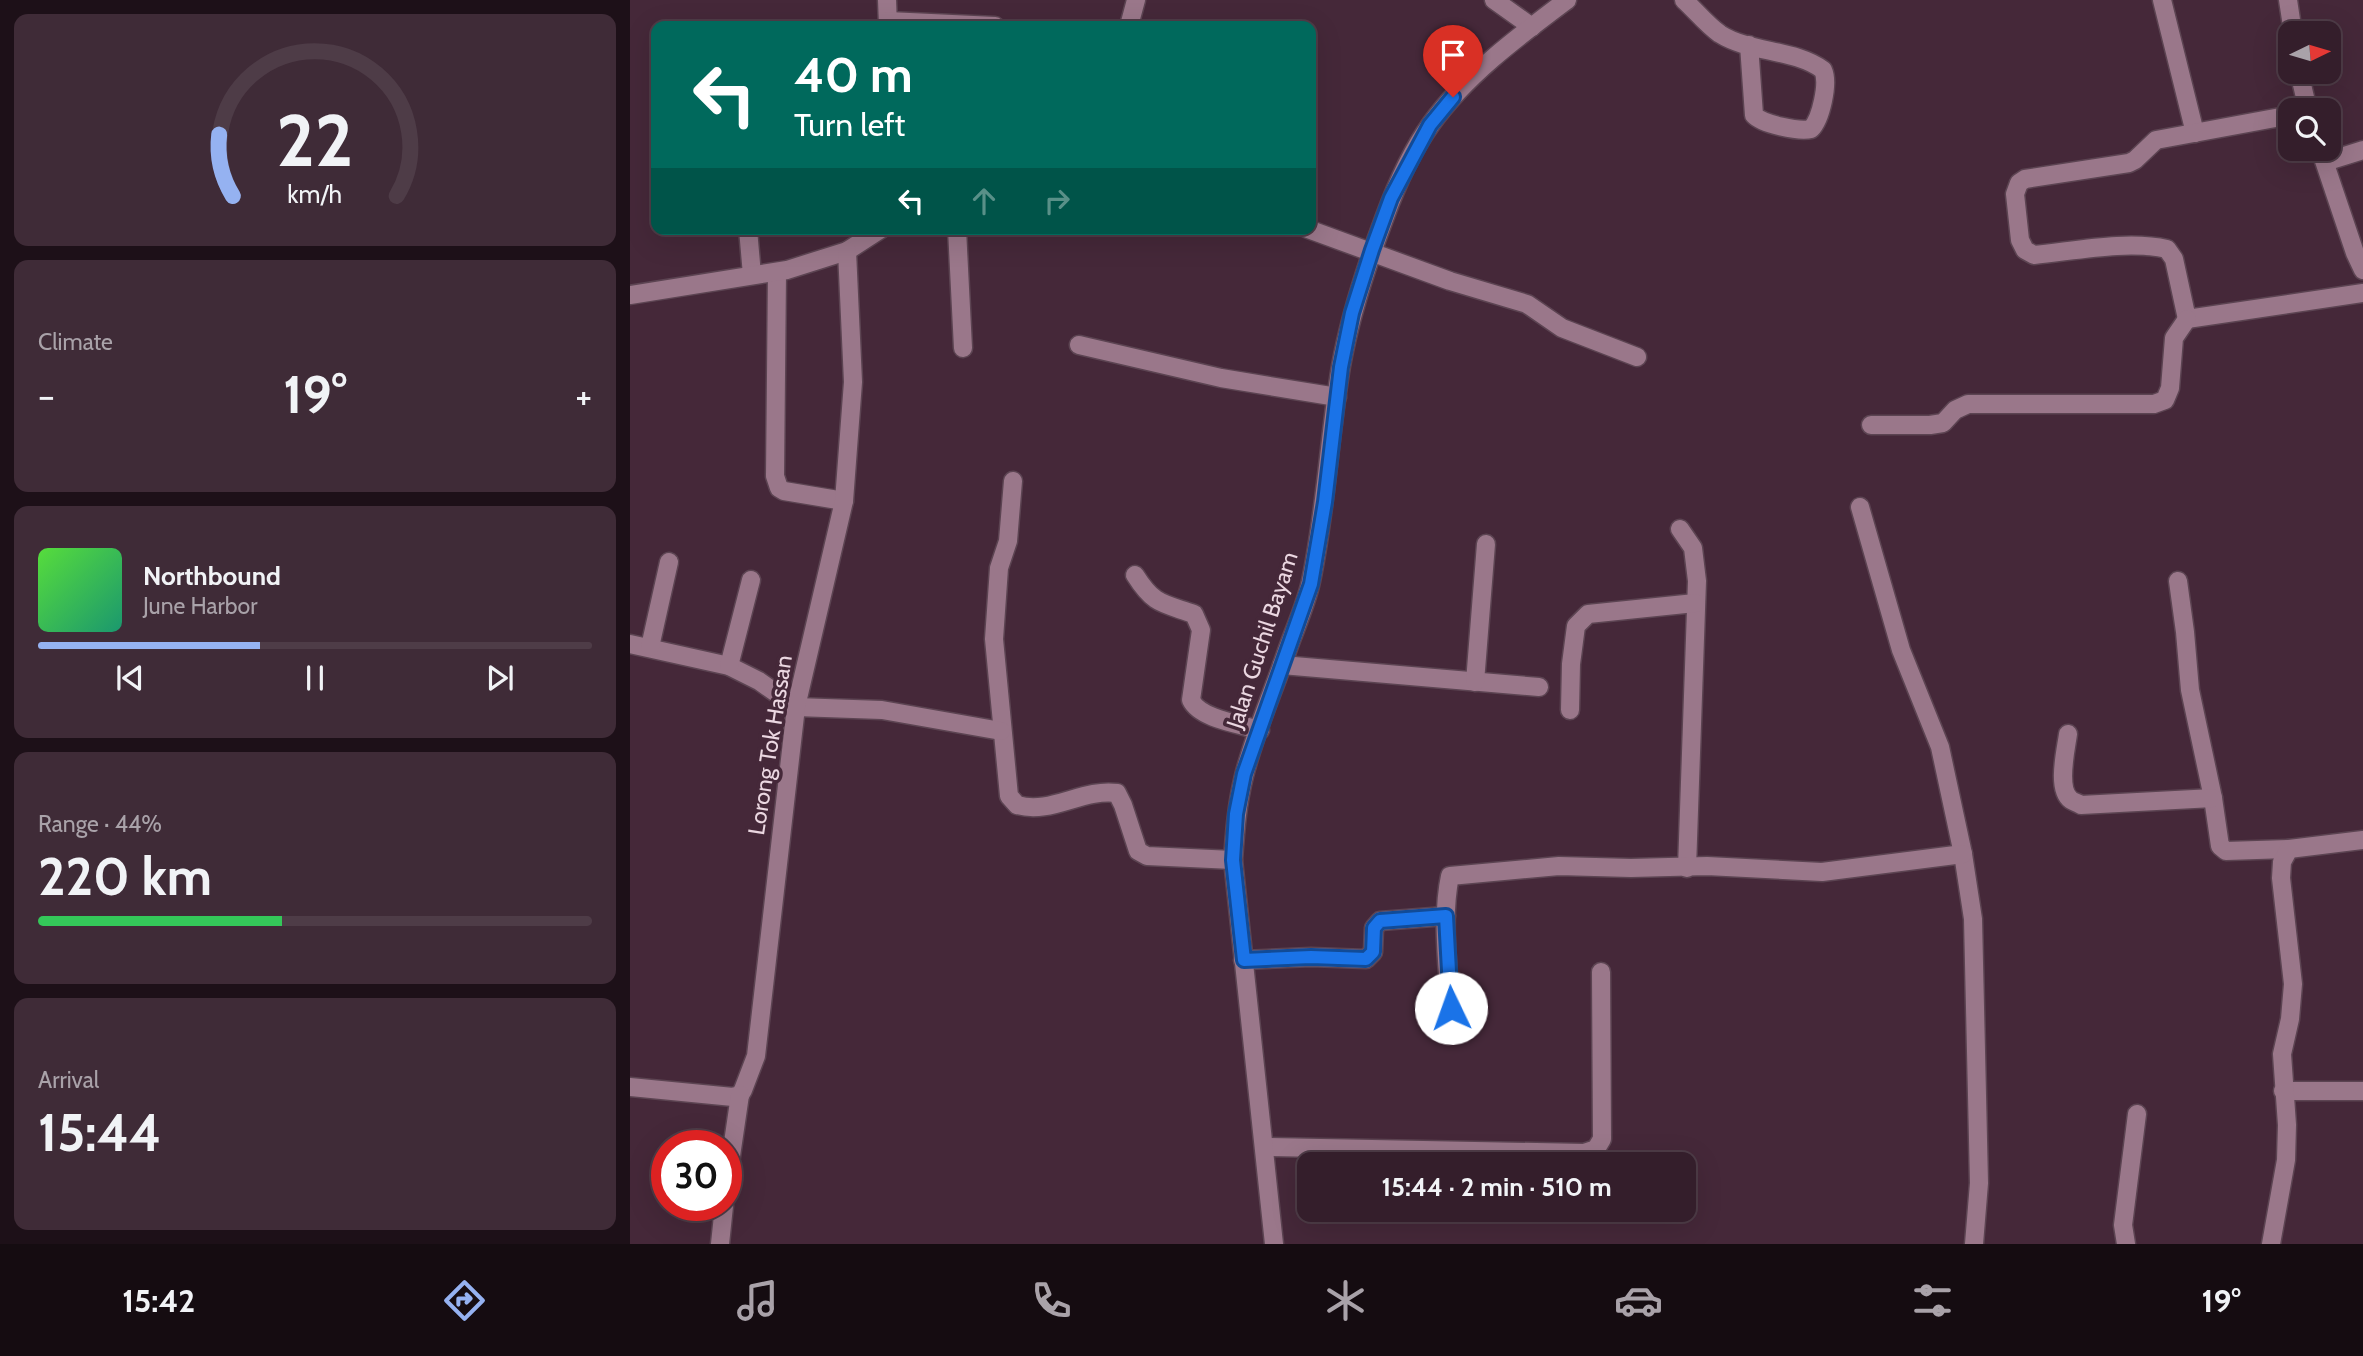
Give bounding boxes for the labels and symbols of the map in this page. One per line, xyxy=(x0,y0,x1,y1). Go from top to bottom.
north arrow xyxy=(2278,21,2342,84)
pin xyxy=(1423,25,1483,97)
street label: Jalan Guchil Bayam xyxy=(1220,548,1304,733)
street label: Lorong Tok Hassan xyxy=(742,653,798,837)
position arrow xyxy=(1414,971,1488,1045)
speed limit sign: 30 xyxy=(651,1130,742,1221)

